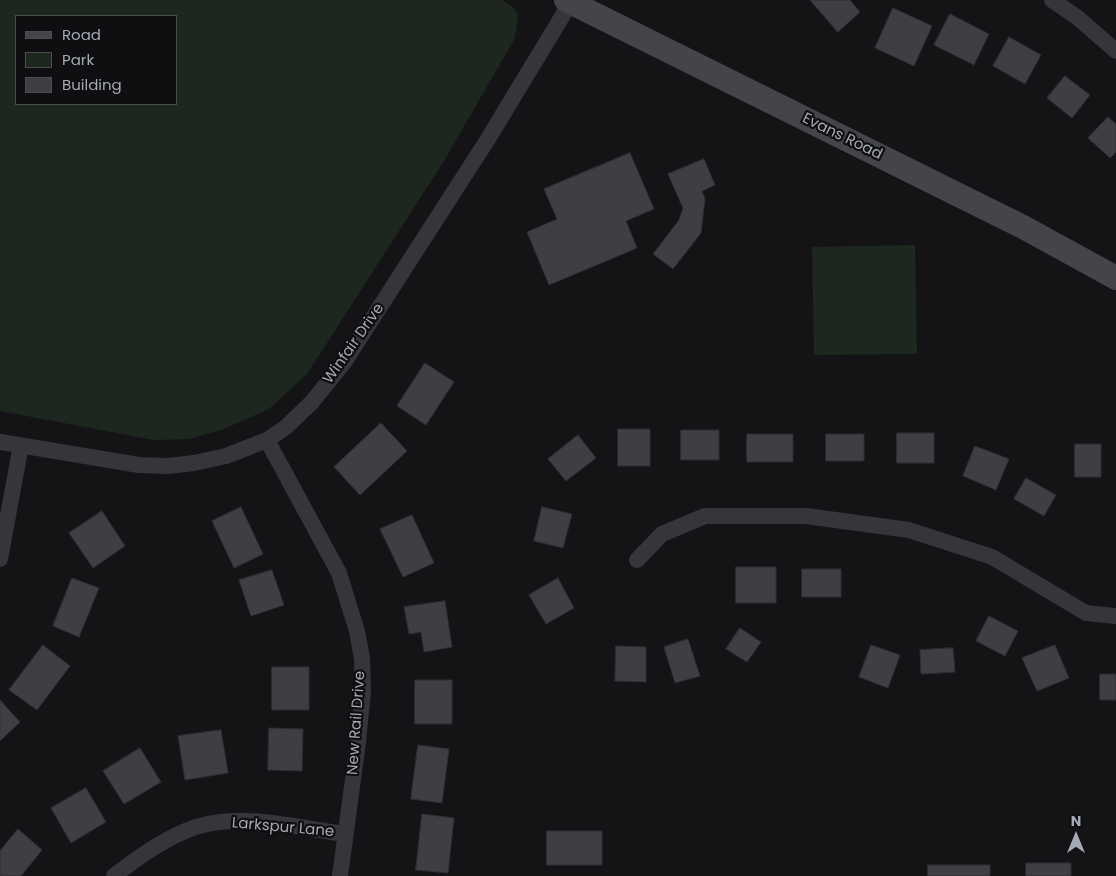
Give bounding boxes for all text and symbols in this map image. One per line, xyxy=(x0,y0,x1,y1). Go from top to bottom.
legend xyxy=(15,15,178,105)
text: Road xyxy=(62,24,101,45)
text: Park xyxy=(62,49,94,70)
text: Building xyxy=(62,74,122,95)
street label: Evans Road xyxy=(799,110,885,164)
street label: Winfair Drive xyxy=(320,300,388,388)
street label: New Rail Drive xyxy=(344,670,370,776)
north arrow xyxy=(1051,811,1101,861)
text: N xyxy=(1071,811,1081,831)
street label: Larkspur Lane xyxy=(231,815,335,841)

